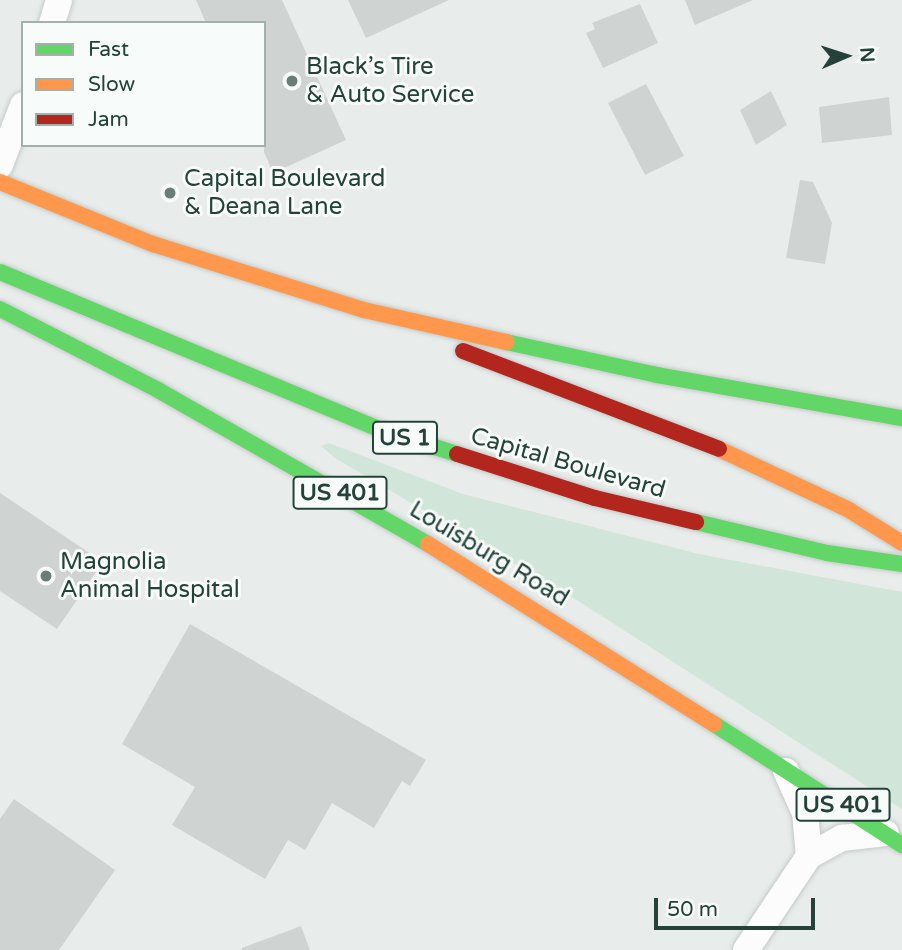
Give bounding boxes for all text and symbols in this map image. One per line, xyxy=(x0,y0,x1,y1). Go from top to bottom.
legend xyxy=(21,21,266,147)
north arrow xyxy=(811,21,881,91)
text: Fast xyxy=(88,37,129,62)
text: N xyxy=(856,47,878,63)
place label: Black’s Tire & Auto Service xyxy=(306,53,474,109)
text: Slow xyxy=(88,72,135,97)
marker: Black’s Tire & Auto Service xyxy=(284,73,300,89)
text: Jam xyxy=(88,107,129,132)
place label: Capital Boulevard & Deana Lane xyxy=(184,165,385,221)
marker: Capital Boulevard & Deana Lane xyxy=(162,185,178,201)
road number: US 1 xyxy=(372,418,438,458)
street label: Capital Boulevard xyxy=(467,421,669,505)
road number: US 401 xyxy=(291,474,389,512)
street label: Louisburg Road xyxy=(404,495,574,613)
place label: Magnolia Animal Hospital xyxy=(60,548,240,604)
marker: Magnolia Animal Hospital xyxy=(38,568,54,584)
road number: US 401 xyxy=(794,786,892,824)
scale bar xyxy=(657,884,818,928)
text: 50 m xyxy=(667,897,718,922)

